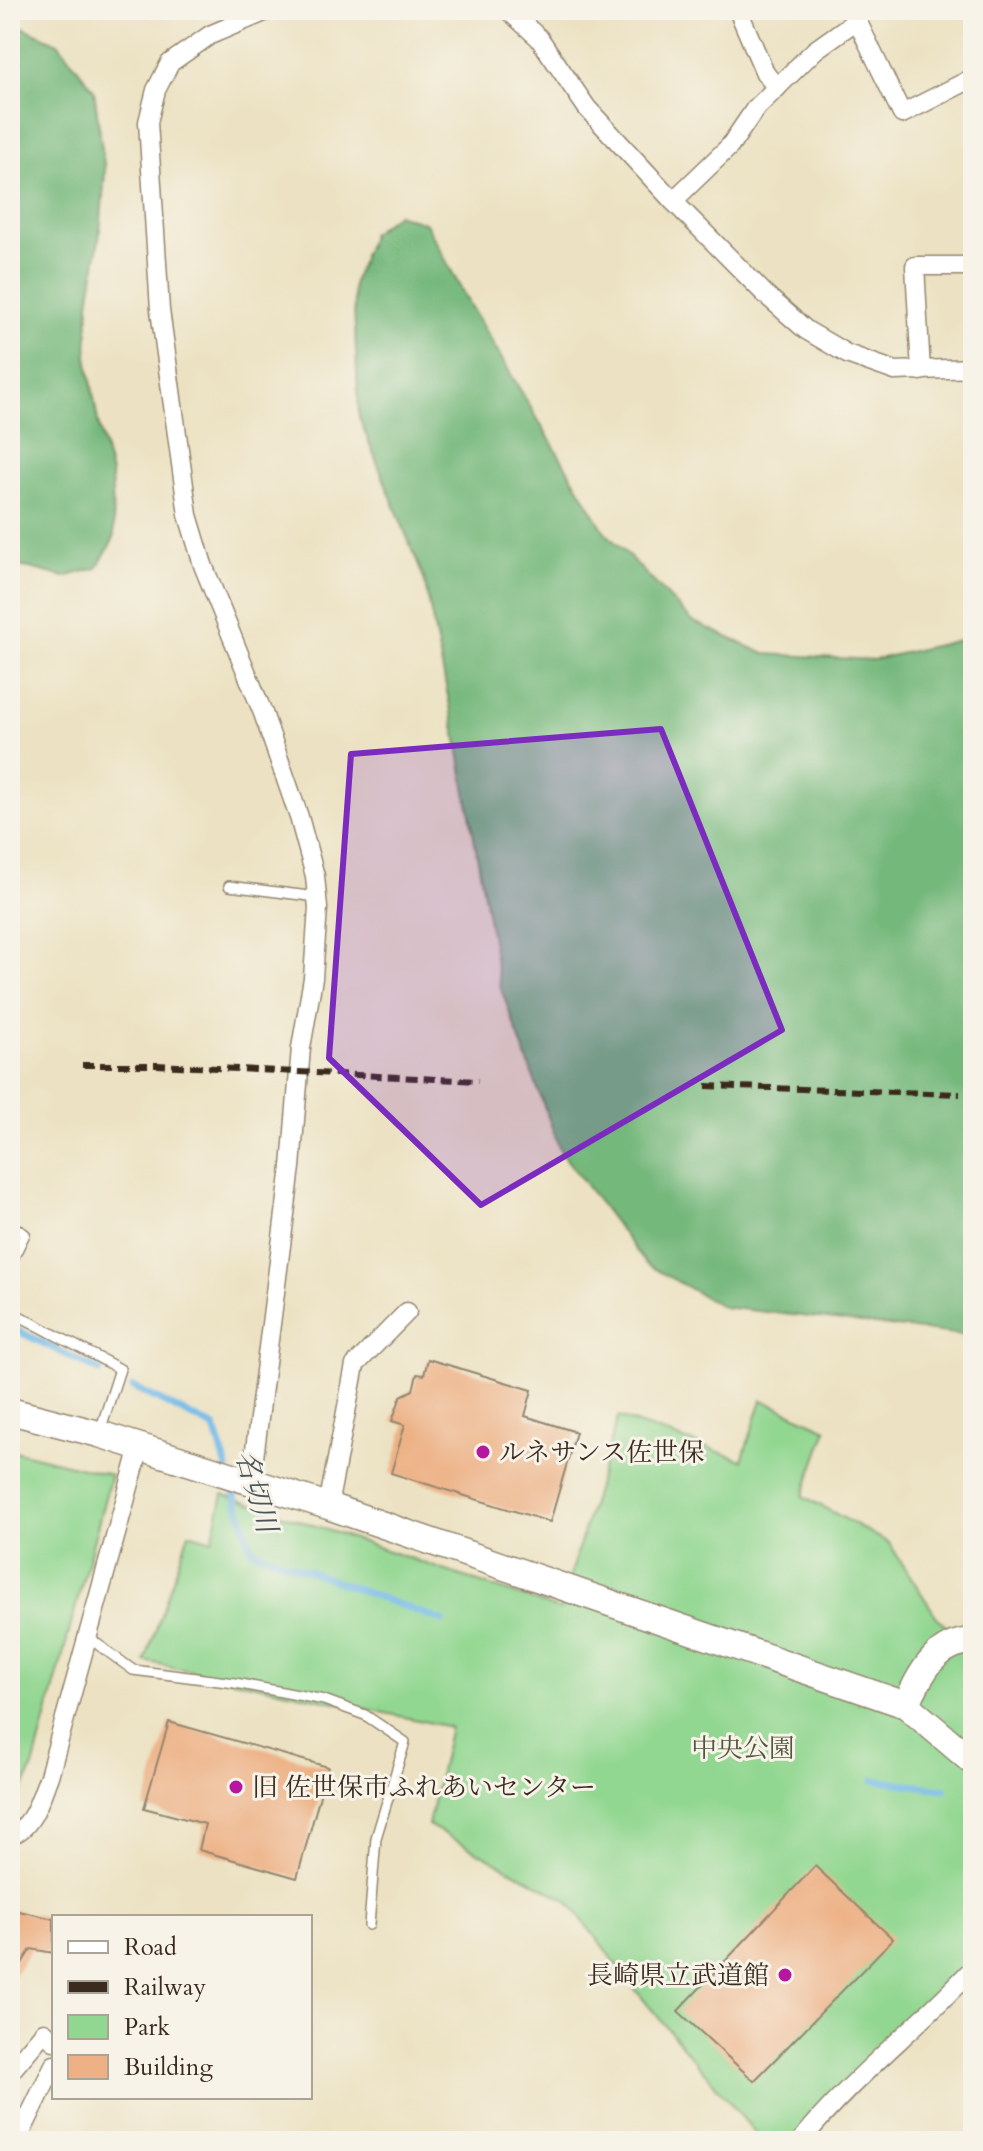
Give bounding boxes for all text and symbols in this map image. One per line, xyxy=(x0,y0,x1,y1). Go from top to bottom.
place label: ルネサンス佐世保 xyxy=(499,1435,704,1470)
marker: ルネサンス佐世保 xyxy=(474,1443,492,1461)
water label: 名切川 xyxy=(226,1446,287,1540)
park label: 中央公園 xyxy=(691,1731,795,1766)
place label: 旧 佐世保市ふれあいセンター xyxy=(252,1770,596,1805)
marker: 旧 佐世保市ふれあいセンター xyxy=(227,1778,245,1796)
legend xyxy=(52,1915,312,2099)
text: Road xyxy=(124,1931,177,1964)
place label: 長崎県立武道館 xyxy=(587,1958,769,1993)
marker: 長崎県立武道館 xyxy=(776,1966,794,1984)
text: Railway xyxy=(124,1971,206,2004)
text: Park xyxy=(124,2011,170,2044)
text: Building xyxy=(124,2051,214,2084)

